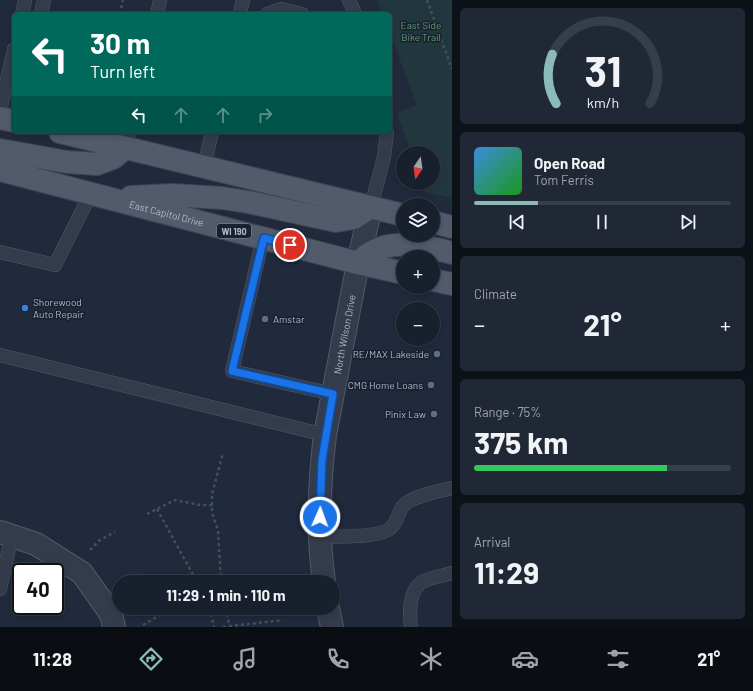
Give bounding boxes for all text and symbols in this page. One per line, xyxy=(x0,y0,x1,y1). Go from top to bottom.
park label: East Side Bike Trail xyxy=(401,19,441,43)
text: 30 m xyxy=(90,26,150,60)
icon: left xyxy=(24,28,76,80)
text: 31 xyxy=(584,45,621,95)
text: Turn left xyxy=(90,60,156,82)
text: km/h xyxy=(586,93,619,110)
icon: left xyxy=(128,104,150,126)
icon: ahead xyxy=(170,104,192,126)
icon: ahead xyxy=(212,104,234,126)
icon: right xyxy=(254,104,276,126)
north arrow xyxy=(396,146,440,190)
map controls xyxy=(396,146,440,346)
text: Open Road xyxy=(534,154,605,172)
text: Tom Ferris xyxy=(534,172,594,188)
street label: East Capitol Drive xyxy=(128,198,205,229)
button: layers xyxy=(396,198,440,242)
icon: previous xyxy=(506,211,528,233)
icon: pause xyxy=(591,211,613,233)
icon: next xyxy=(677,211,699,233)
road number: WI 190 xyxy=(217,224,251,238)
pin xyxy=(273,228,307,262)
icon: arrive xyxy=(279,234,301,256)
button: + xyxy=(396,250,440,294)
text: Climate xyxy=(474,286,517,302)
street label: North Wilson Drive xyxy=(331,294,358,375)
place label: Shorewood Auto Repair xyxy=(33,296,84,320)
button: − xyxy=(396,302,440,346)
marker: Shorewood Auto Repair xyxy=(20,303,30,313)
text: 21° xyxy=(583,306,622,342)
text: − xyxy=(474,311,485,337)
text: + xyxy=(720,311,731,337)
place label: Amstar xyxy=(273,313,305,325)
marker: Amstar xyxy=(260,314,270,324)
place label: RE/MAX Lakeside xyxy=(353,348,429,360)
marker: RE/MAX Lakeside xyxy=(432,349,442,359)
place label: CMG Home Loans xyxy=(348,379,423,391)
marker: CMG Home Loans xyxy=(426,380,436,390)
text: Range · 75% xyxy=(474,404,541,420)
place label: Pinix Law xyxy=(385,408,426,420)
marker: Pinix Law xyxy=(429,409,439,419)
text: 375 km xyxy=(474,424,568,460)
position arrow xyxy=(299,496,341,538)
text: Arrival xyxy=(474,534,510,550)
text: 11:29 xyxy=(474,554,539,590)
speed limit sign: 40 xyxy=(12,563,64,615)
text: 11:29 · 1 min · 110 m xyxy=(166,586,286,604)
icon: directions xyxy=(137,645,165,673)
icon: music xyxy=(231,645,259,673)
icon: phone xyxy=(324,645,352,673)
icon: climate xyxy=(417,645,445,673)
icon: car xyxy=(511,645,539,673)
icon: filters xyxy=(604,645,632,673)
text: 11:28 xyxy=(33,648,72,670)
text: 21° xyxy=(697,648,720,670)

